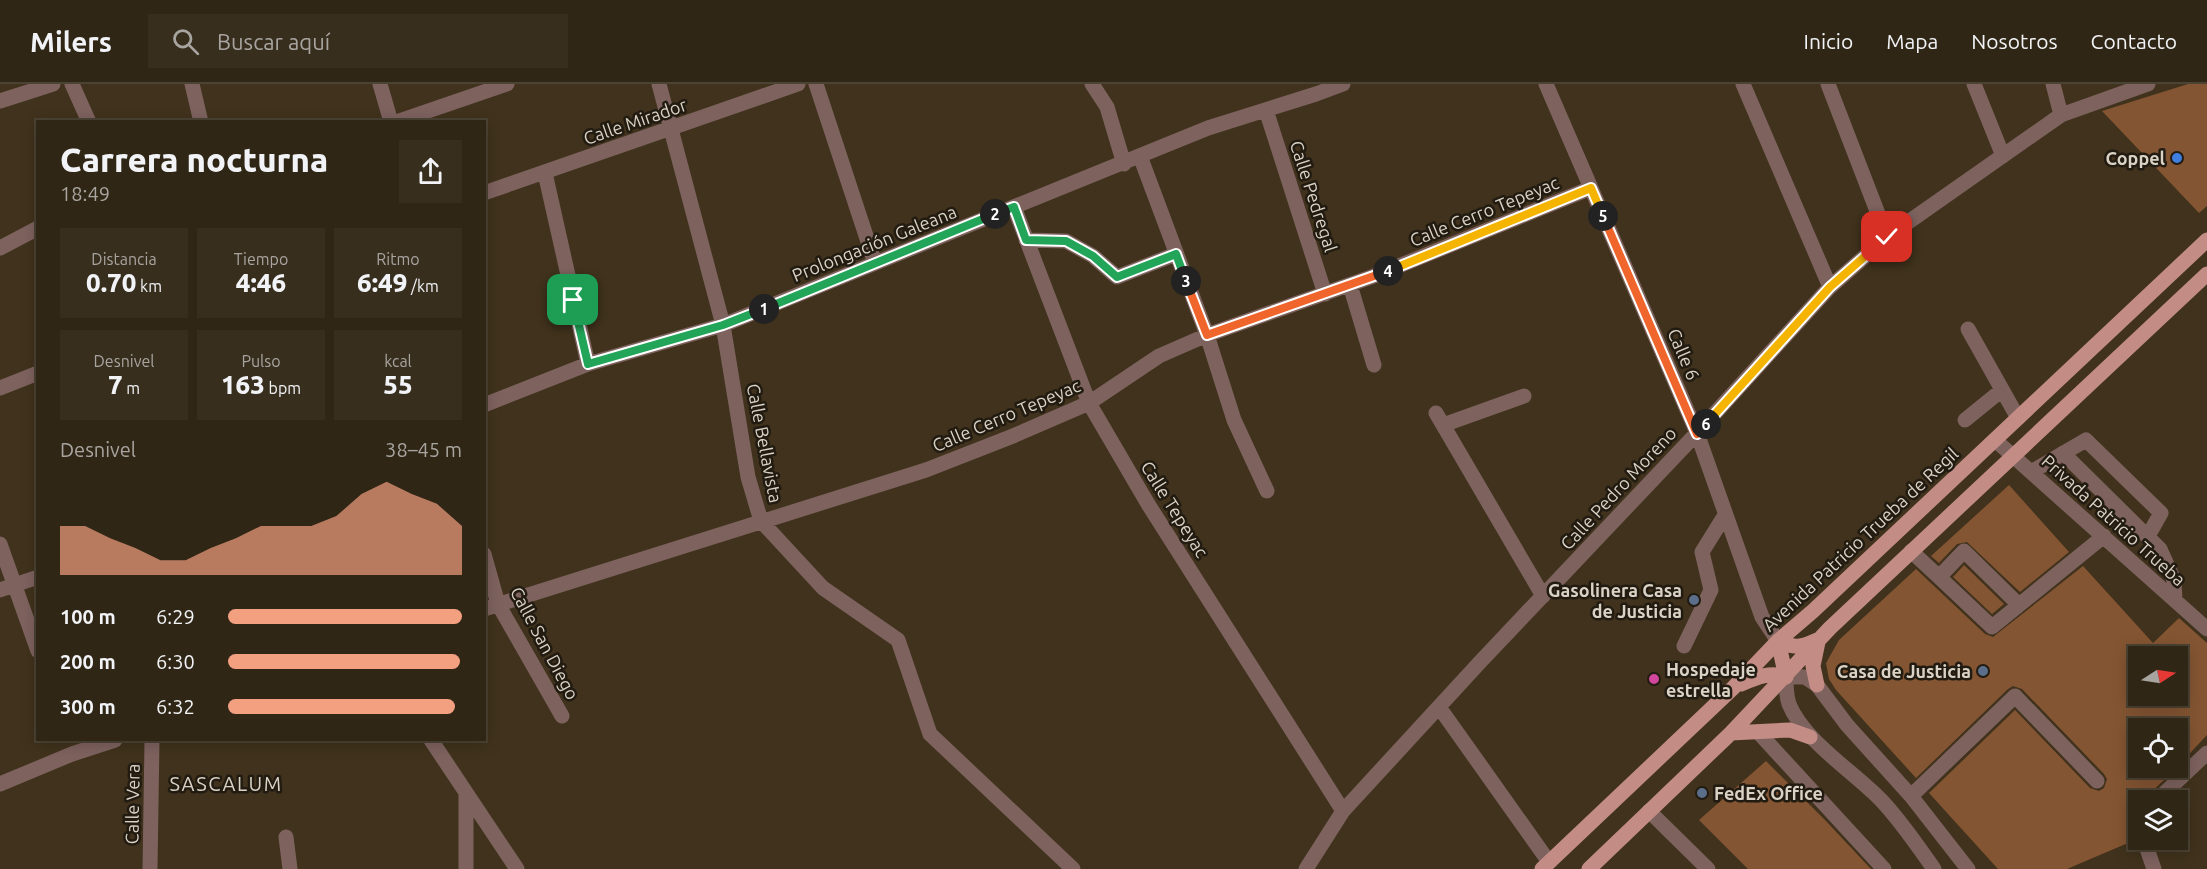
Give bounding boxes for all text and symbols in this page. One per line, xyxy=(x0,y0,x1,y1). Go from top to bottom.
search box xyxy=(148,14,568,68)
icon: search xyxy=(169,25,202,58)
text: Milers xyxy=(30,26,112,57)
text: Buscar aquí xyxy=(217,29,330,54)
text: Inicio xyxy=(1804,29,1853,53)
text: Mapa xyxy=(1886,29,1938,53)
text: Nosotros xyxy=(1971,29,2058,53)
text: Contacto xyxy=(2091,29,2177,53)
street label: Calle Mirador xyxy=(581,94,689,148)
street label: Calle Pedregal xyxy=(1287,138,1341,254)
button: share xyxy=(399,140,462,203)
text: Carrera nocturna xyxy=(60,141,328,178)
place label: Coppel xyxy=(2105,148,2166,168)
marker: Coppel xyxy=(2170,151,2184,165)
street label: Calle Cerro Tepeyac xyxy=(1407,172,1561,250)
text: 18:49 xyxy=(60,182,110,205)
pin: 2 xyxy=(980,199,1010,229)
street label: Prolongación Galeana xyxy=(789,201,959,285)
pin: 5 xyxy=(1588,201,1618,231)
text: 2 xyxy=(990,205,1000,223)
text: 5 xyxy=(1598,207,1608,225)
pin xyxy=(1861,211,1912,262)
icon: check xyxy=(1870,220,1903,253)
text: Distancia xyxy=(91,250,157,268)
text: Tiempo xyxy=(234,250,288,268)
text: Ritmo xyxy=(376,250,420,268)
pin: 4 xyxy=(1373,256,1403,286)
text: 4 xyxy=(1383,262,1393,280)
pin: 3 xyxy=(1171,266,1201,296)
text: 0.70 xyxy=(86,268,136,297)
text: 4:46 xyxy=(236,268,286,297)
text: 6:49 xyxy=(357,268,407,297)
text: 3 xyxy=(1181,272,1191,290)
pin xyxy=(547,274,598,325)
text: km xyxy=(136,277,162,295)
text: /km xyxy=(407,277,439,295)
icon: arrive xyxy=(556,283,589,316)
pin: 1 xyxy=(749,294,779,324)
text: 1 xyxy=(759,300,769,318)
street label: Calle 6 xyxy=(1664,325,1704,383)
text: Desnivel xyxy=(94,352,154,370)
text: Pulso xyxy=(241,352,281,370)
text: kcal xyxy=(384,352,412,370)
text: 7 xyxy=(108,370,123,399)
text: 163 xyxy=(221,370,265,399)
text: 55 xyxy=(383,370,413,399)
street label: Calle Cerro Tepeyac xyxy=(929,375,1083,455)
text: m xyxy=(123,379,140,397)
text: bpm xyxy=(265,379,301,397)
street label: Calle Bellavista xyxy=(744,382,786,504)
pin: 6 xyxy=(1691,409,1721,439)
text: 6 xyxy=(1701,415,1711,433)
street label: Calle Pedro Moreno xyxy=(1556,423,1680,553)
text: Desnivel xyxy=(60,438,136,461)
text: 38–45 m xyxy=(385,438,462,461)
street label: Avenida Patricio Trueba de Regil xyxy=(1758,443,1962,635)
street label: Privada Patricio Trueba xyxy=(2038,450,2190,590)
street label: Calle Tepeyac xyxy=(1137,457,1213,561)
place label: Gasolinera Casa de Justicia xyxy=(1548,580,1682,621)
street label: Calle San Diego xyxy=(507,583,583,703)
marker: Gasolinera Casa de Justicia xyxy=(1687,593,1701,607)
text: 100 m xyxy=(60,605,116,628)
text: 6:29 xyxy=(156,605,195,628)
north arrow xyxy=(2128,646,2188,706)
map controls xyxy=(2128,646,2188,850)
text: 200 m xyxy=(60,650,116,673)
text: 6:30 xyxy=(156,650,195,673)
place label: Hospedaje estrella xyxy=(1666,659,1756,700)
place label: Casa de Justicia xyxy=(1837,661,1971,681)
marker: Casa de Justicia xyxy=(1976,664,1990,678)
marker: Hospedaje estrella xyxy=(1647,672,1661,686)
text: 300 m xyxy=(60,695,116,718)
text: 6:32 xyxy=(156,695,195,718)
button: locate xyxy=(2128,718,2188,778)
street label: Calle Vera xyxy=(121,764,143,844)
district label: SASCALUM xyxy=(169,772,283,795)
place label: FedEx Office xyxy=(1714,783,1823,803)
marker: FedEx Office xyxy=(1695,786,1709,800)
button: layers xyxy=(2128,790,2188,850)

